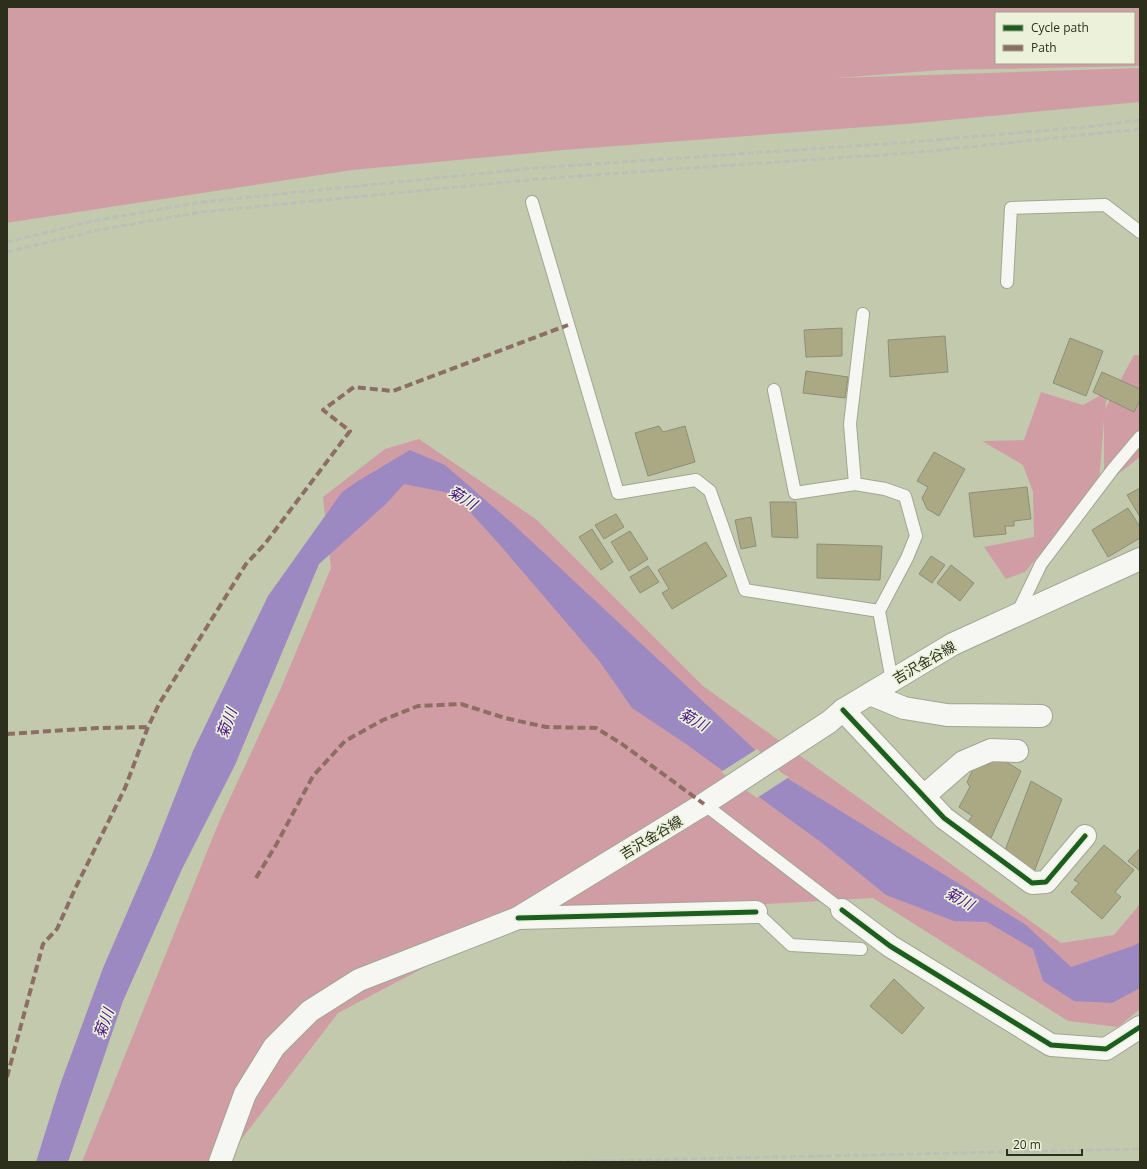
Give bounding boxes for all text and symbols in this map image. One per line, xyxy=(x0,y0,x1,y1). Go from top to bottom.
legend xyxy=(995,12,1135,64)
text: Cycle path xyxy=(1031,19,1089,36)
text: Path xyxy=(1031,39,1057,56)
water label: 菊川 xyxy=(445,481,483,514)
street label: 吉沢金谷線 xyxy=(889,636,959,688)
water label: 菊川 xyxy=(676,703,714,736)
water label: 菊川 xyxy=(211,704,241,741)
street label: 吉沢金谷線 xyxy=(616,811,686,863)
water label: 菊川 xyxy=(942,882,980,915)
water label: 菊川 xyxy=(88,1004,118,1041)
scale bar xyxy=(1007,1131,1082,1157)
text: 20 m xyxy=(1013,1136,1041,1153)

